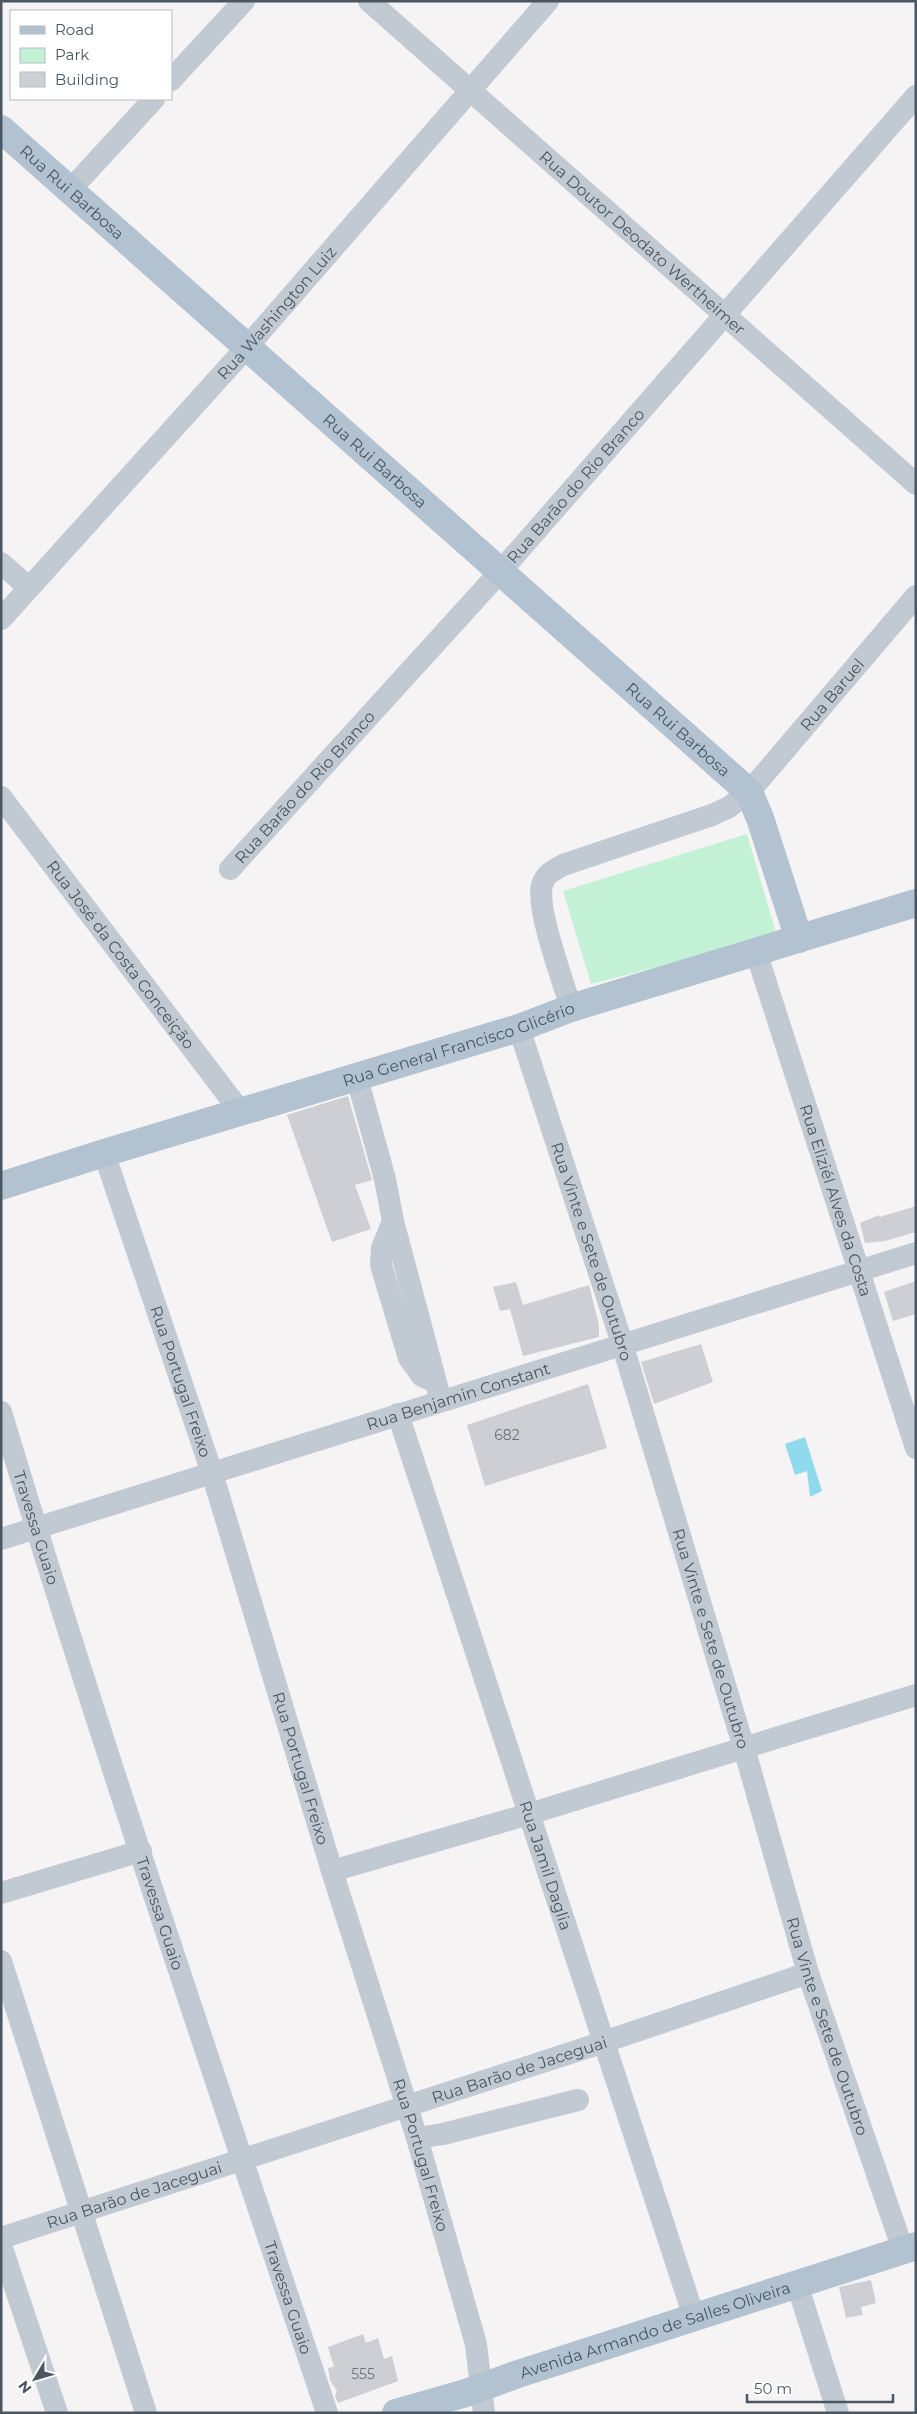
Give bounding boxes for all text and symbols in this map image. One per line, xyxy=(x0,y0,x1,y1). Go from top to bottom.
legend xyxy=(10,10,172,100)
text: Road xyxy=(55,20,94,39)
text: Park xyxy=(55,45,89,64)
text: Building xyxy=(55,70,119,89)
street label: Rua Rui Barbosa xyxy=(16,141,128,244)
street label: Rua Doutor Deodato Wertheimer xyxy=(535,147,749,339)
street label: Rua Washington Luiz xyxy=(213,242,340,384)
street label: Rua Barão do Rio Branco xyxy=(503,405,649,567)
street label: Rua Rui Barbosa xyxy=(319,410,431,512)
street label: Rua Baruel xyxy=(796,655,868,735)
street label: Rua Rui Barbosa xyxy=(622,678,734,781)
street label: Rua Barão do Rio Branco xyxy=(231,707,379,867)
street label: Rua José da Costa Conceição xyxy=(43,857,198,1053)
street label: Rua General Francisco Glicério xyxy=(340,999,577,1091)
street label: Rua Eliziél Alves da Costa xyxy=(796,1102,876,1299)
street label: Rua Vinte e Sete de Outubro xyxy=(547,1140,636,1363)
street label: Rua Portugal Freixo xyxy=(146,1303,215,1460)
street label: Rua Benjamin Constant xyxy=(364,1359,553,1434)
house number: 682 xyxy=(494,1426,520,1444)
street label: Travessa Guaio xyxy=(9,1469,63,1587)
street label: Rua Vinte e Sete de Outubro xyxy=(668,1526,753,1751)
street label: Rua Portugal Freixo xyxy=(269,1690,333,1847)
street label: Rua Jamil Daglia xyxy=(515,1798,576,1933)
street label: Travessa Guaio xyxy=(132,1854,187,1973)
street label: Rua Vinte e Sete de Outubro xyxy=(783,1915,872,2138)
street label: Rua Barão de Jaceguai xyxy=(429,2033,610,2107)
street label: Rua Portugal Freixo xyxy=(389,2076,452,2234)
street label: Rua Barão de Jaceguai xyxy=(44,2158,224,2233)
street label: Travessa Guaio xyxy=(260,2239,316,2357)
street label: Avenida Armando de Salles Oliveira xyxy=(517,2278,793,2383)
north arrow xyxy=(10,2354,60,2404)
house number: 555 xyxy=(351,2365,375,2383)
scale bar xyxy=(747,2372,893,2404)
text: N xyxy=(14,2377,35,2397)
text: 50 m xyxy=(754,2379,792,2398)

